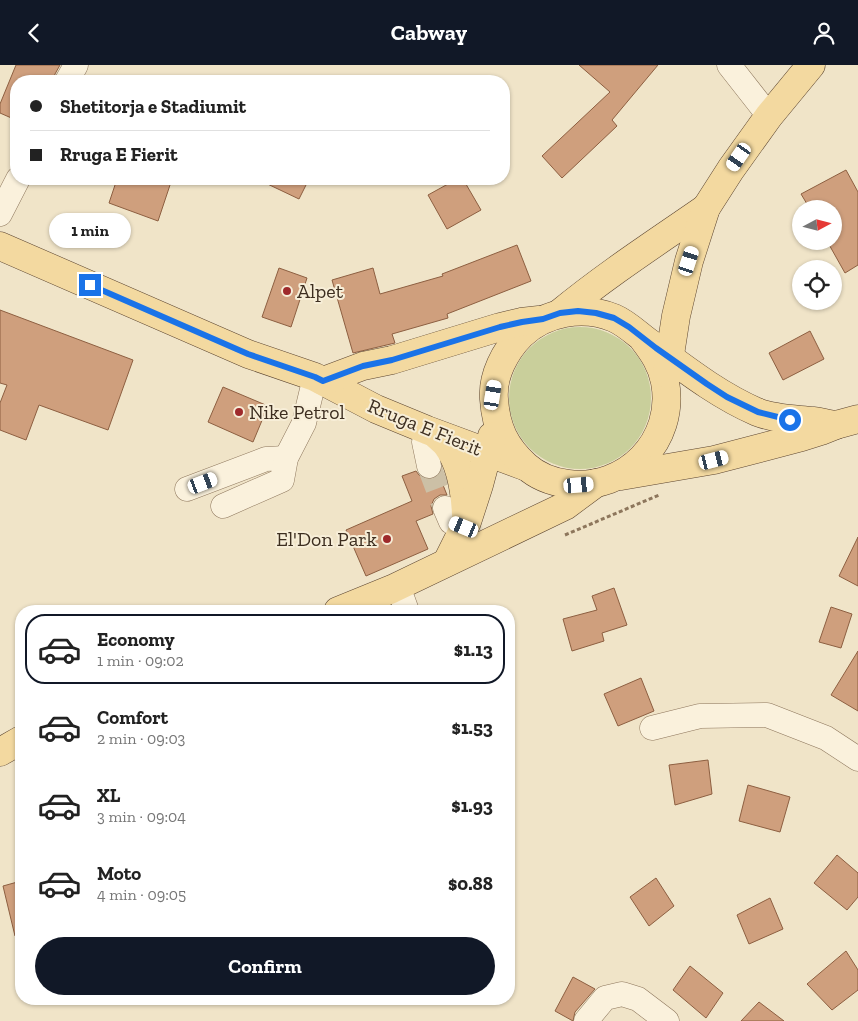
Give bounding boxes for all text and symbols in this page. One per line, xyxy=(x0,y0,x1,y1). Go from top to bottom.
icon: back xyxy=(20,19,48,47)
text: Cabway xyxy=(391,19,467,46)
icon: person xyxy=(810,19,838,47)
text: Shetitorja e Stadiumit xyxy=(60,95,246,118)
car xyxy=(724,140,753,174)
text: Rruga E Fierit xyxy=(60,143,178,166)
north arrow xyxy=(792,200,842,250)
map controls xyxy=(792,200,842,310)
callout: 1 min xyxy=(49,213,131,247)
text: 1 min xyxy=(71,221,109,240)
car xyxy=(677,244,700,278)
button: locate xyxy=(792,260,842,310)
route end xyxy=(79,274,101,296)
place label: Alpet xyxy=(297,279,344,303)
marker: Alpet xyxy=(281,285,293,297)
car xyxy=(483,379,502,411)
street label: Rruga E Fierit xyxy=(364,393,486,461)
place label: Nike Petrol xyxy=(249,400,345,424)
marker: Nike Petrol xyxy=(233,406,245,418)
route start xyxy=(779,409,801,431)
car xyxy=(697,449,730,471)
car xyxy=(186,471,219,495)
car xyxy=(563,476,594,494)
car xyxy=(447,514,480,540)
place label: El'Don Park xyxy=(276,527,378,551)
marker: El'Don Park xyxy=(381,533,393,545)
icon: car xyxy=(37,627,82,672)
text: Economy xyxy=(97,628,175,651)
text: $1.13 xyxy=(454,638,493,661)
text: 1 min · 09:02 xyxy=(97,651,184,670)
icon: car xyxy=(37,705,82,750)
text: Comfort xyxy=(97,706,168,729)
text: $1.53 xyxy=(452,716,493,739)
text: 2 min · 09:03 xyxy=(97,729,185,748)
icon: car xyxy=(37,783,82,828)
text: XL xyxy=(97,784,120,807)
text: $1.93 xyxy=(451,794,493,817)
text: 3 min · 09:04 xyxy=(97,807,186,826)
icon: car xyxy=(37,861,82,906)
text: Moto xyxy=(97,862,141,885)
text: $0.88 xyxy=(448,872,493,895)
text: 4 min · 09:05 xyxy=(97,885,186,904)
button: Confirm xyxy=(35,937,495,995)

